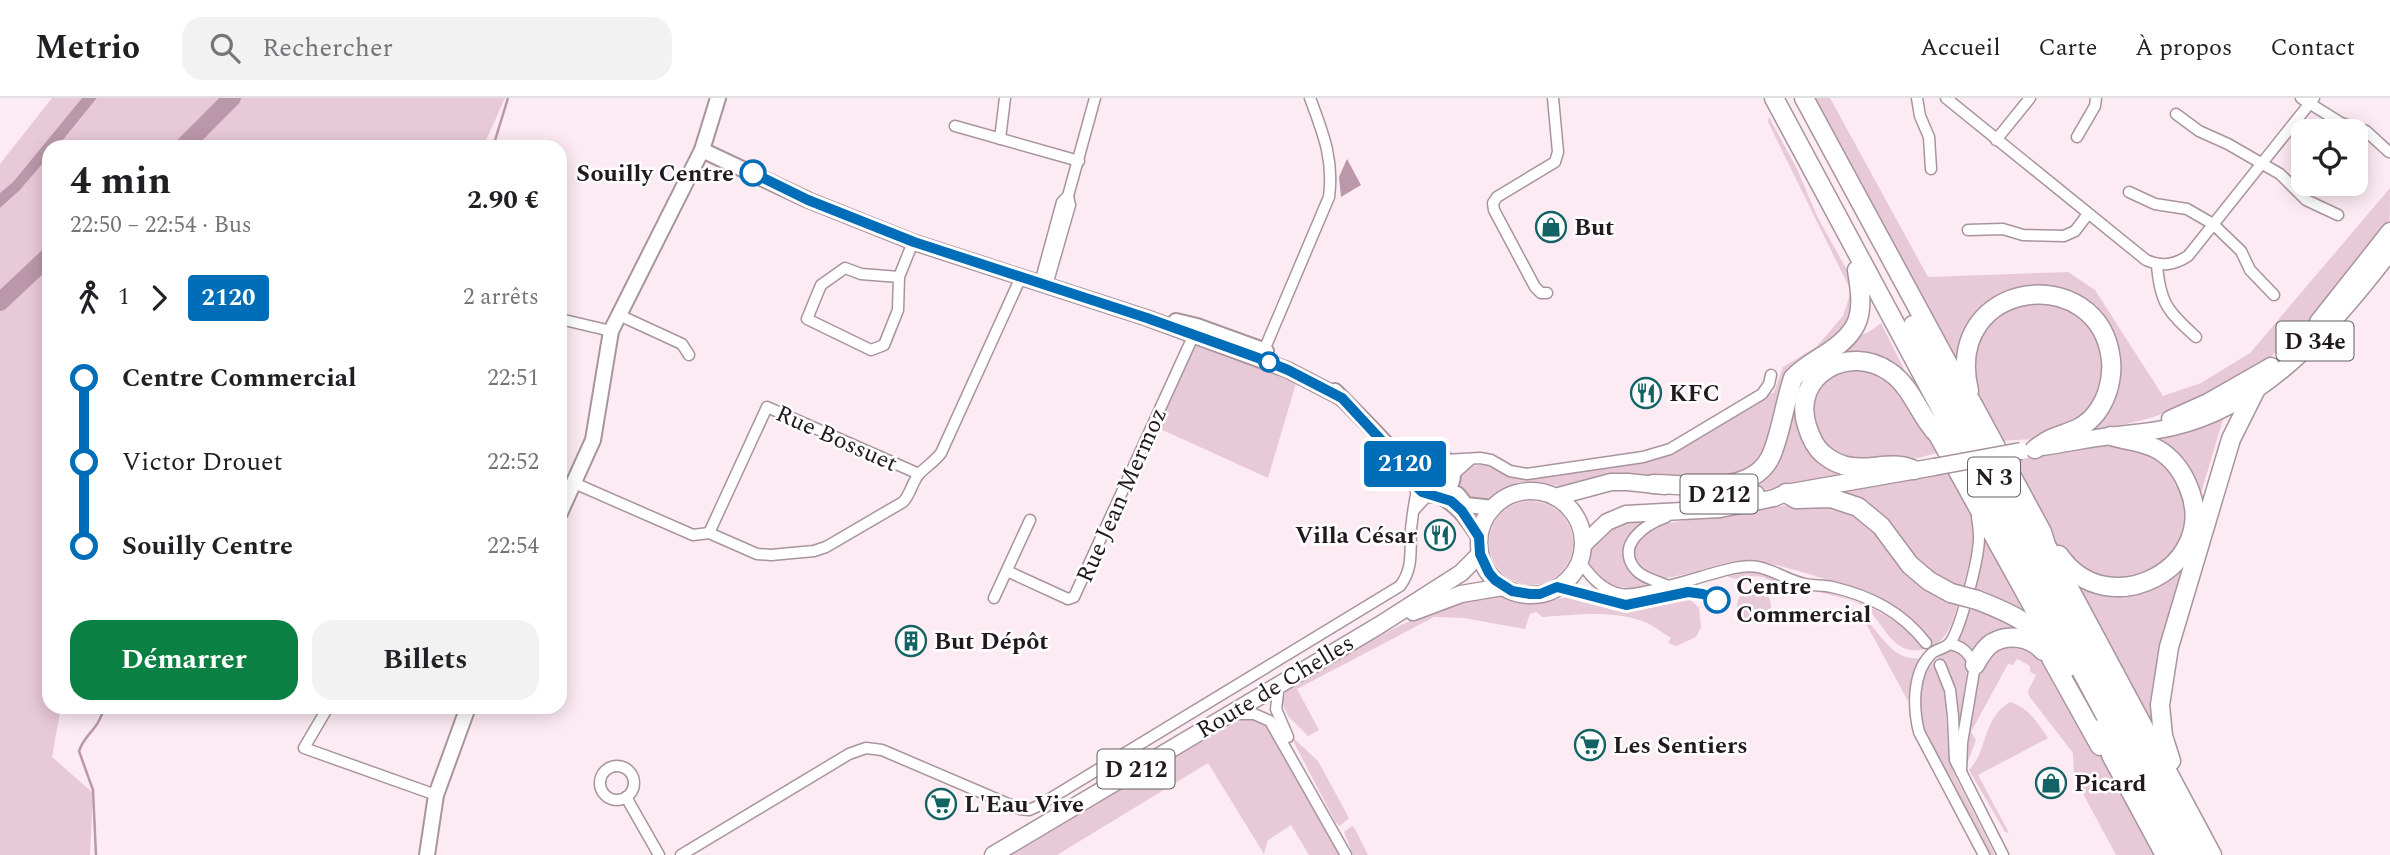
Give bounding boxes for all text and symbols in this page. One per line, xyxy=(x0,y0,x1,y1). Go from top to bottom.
search box xyxy=(182,17,672,80)
text: Metrio xyxy=(35,23,140,73)
text: Rechercher xyxy=(262,28,393,68)
icon: search xyxy=(206,29,244,67)
text: Accueil xyxy=(1920,30,2000,66)
text: Carte xyxy=(2038,30,2097,66)
text: À propos xyxy=(2135,30,2232,66)
text: Contact xyxy=(2270,30,2355,66)
map controls xyxy=(2291,119,2368,196)
button: locate xyxy=(2291,119,2368,196)
text: 4 min xyxy=(70,153,171,211)
place label: Souilly Centre xyxy=(576,156,734,192)
marker: Souilly Centre xyxy=(740,160,766,186)
text: 2.90 € xyxy=(467,180,539,220)
text: 22:50 – 22:54 · Bus xyxy=(70,208,252,243)
shop icon: But xyxy=(1534,210,1568,244)
place label: But xyxy=(1574,210,1614,246)
icon: walk xyxy=(70,279,108,317)
icon: forward xyxy=(140,279,178,317)
text: 1 xyxy=(118,280,130,315)
text: 2120 xyxy=(202,280,255,316)
text: 2 arrêts xyxy=(463,280,539,315)
road number: D 34e xyxy=(2276,322,2354,360)
unlabelled marker xyxy=(1259,352,1279,372)
text: Centre Commercial xyxy=(122,358,357,398)
text: 22:51 xyxy=(487,361,539,396)
restaurant icon: KFC xyxy=(1629,376,1663,410)
place label: KFC xyxy=(1669,376,1720,412)
street label: Rue Bossuet xyxy=(770,396,903,482)
street label: Rue Jean Mermoz xyxy=(1067,402,1177,589)
line badge: 2120 xyxy=(1356,441,1454,487)
text: Victor Drouet xyxy=(122,442,283,482)
text: 22:52 xyxy=(487,445,539,480)
text: 2120 xyxy=(1378,446,1432,482)
road number: N 3 xyxy=(1968,458,2020,496)
road number: D 212 xyxy=(1680,474,1758,514)
place label: Villa César xyxy=(1295,518,1418,554)
restaurant icon: Villa César xyxy=(1423,518,1457,552)
text: Souilly Centre xyxy=(122,526,293,566)
text: 22:54 xyxy=(487,529,539,564)
place label: Centre Commercial xyxy=(1736,569,1871,633)
marker: Centre Commercial xyxy=(1704,587,1730,613)
button: Démarrer xyxy=(70,620,298,700)
button: Billets xyxy=(312,620,539,700)
building icon: But Dépôt xyxy=(894,624,928,658)
place label: But Dépôt xyxy=(934,624,1049,660)
street label: Route de Chelles xyxy=(1190,625,1361,748)
supermarket icon: Les Sentiers xyxy=(1573,728,1607,762)
place label: Les Sentiers xyxy=(1613,728,1748,764)
road number: D 212 xyxy=(1098,750,1174,789)
shop icon: Picard xyxy=(2034,766,2068,800)
place label: Picard xyxy=(2074,766,2147,802)
supermarket icon: L'Eau Vive xyxy=(924,787,958,821)
place label: L'Eau Vive xyxy=(964,787,1084,823)

